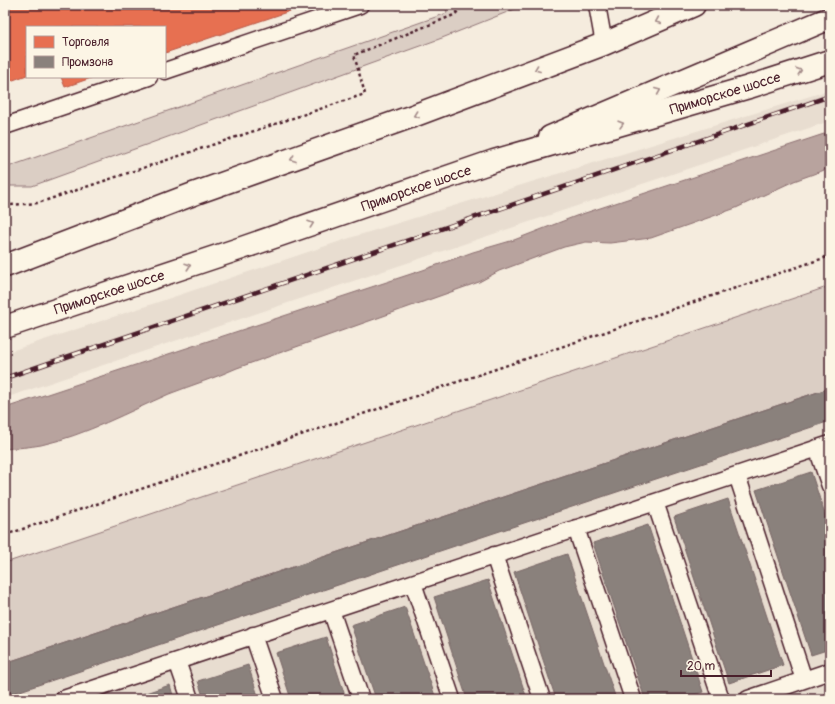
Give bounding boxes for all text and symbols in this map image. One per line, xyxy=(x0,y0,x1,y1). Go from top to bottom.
one-way arrow xyxy=(655,16,662,24)
legend xyxy=(26,26,166,78)
text: Торговля xyxy=(62,35,110,50)
text: Промзона xyxy=(62,55,113,70)
one-way arrow xyxy=(534,65,541,73)
one-way arrow xyxy=(796,67,803,75)
street label: Приморское шоссе xyxy=(668,69,783,118)
one-way arrow xyxy=(654,88,662,96)
one-way arrow xyxy=(412,111,419,119)
one-way arrow xyxy=(618,120,625,129)
one-way arrow xyxy=(290,154,297,162)
street label: Приморское шоссе xyxy=(359,162,473,215)
one-way arrow xyxy=(308,220,315,229)
one-way arrow xyxy=(184,262,191,271)
street label: Приморское шоссе xyxy=(52,267,167,318)
scale bar xyxy=(681,652,771,678)
text: 20 m xyxy=(687,659,716,674)

